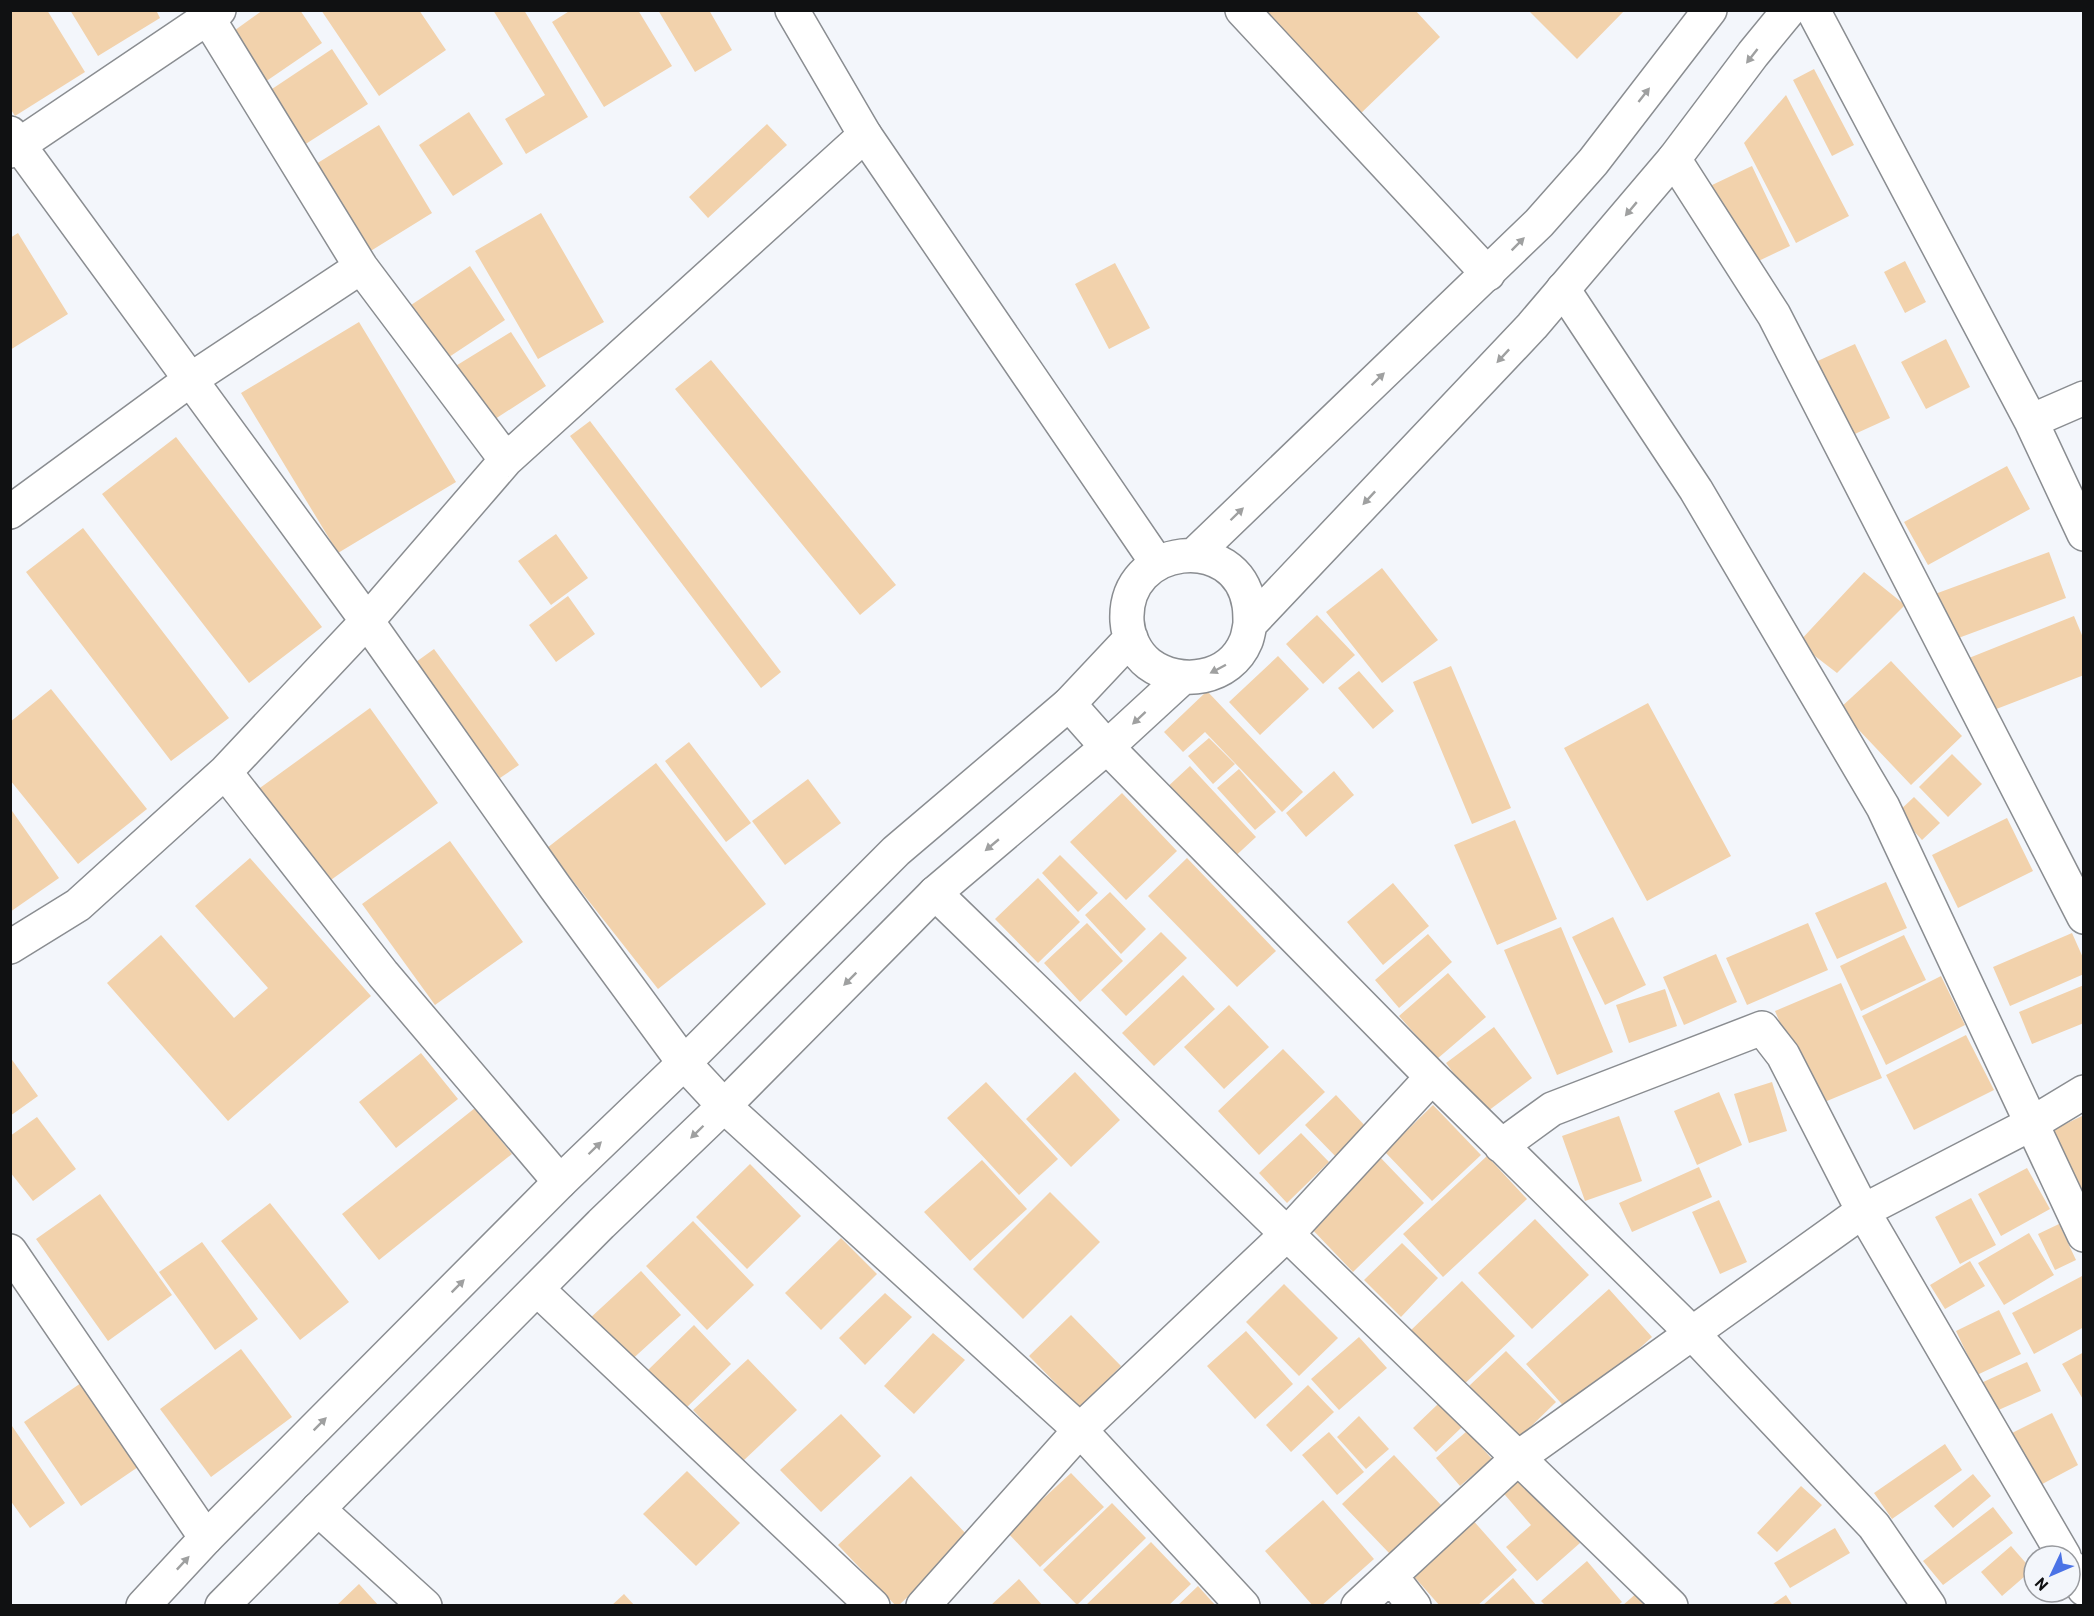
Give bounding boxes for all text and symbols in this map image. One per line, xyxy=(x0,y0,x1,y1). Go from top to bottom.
one-way arrow xyxy=(1746,48,1758,64)
one-way arrow xyxy=(1638,88,1650,103)
one-way arrow xyxy=(1625,201,1638,217)
one-way arrow xyxy=(1511,237,1525,251)
one-way arrow xyxy=(1497,348,1510,363)
one-way arrow xyxy=(1371,372,1386,386)
one-way arrow xyxy=(1362,490,1376,505)
one-way arrow xyxy=(1230,507,1245,521)
one-way arrow xyxy=(1209,664,1226,674)
one-way arrow xyxy=(1132,711,1147,724)
one-way arrow xyxy=(985,838,1000,851)
one-way arrow xyxy=(843,972,857,987)
one-way arrow xyxy=(690,1125,705,1139)
one-way arrow xyxy=(588,1141,603,1155)
one-way arrow xyxy=(451,1279,465,1294)
one-way arrow xyxy=(313,1418,327,1432)
north arrow xyxy=(2022,1544,2082,1604)
one-way arrow xyxy=(176,1555,190,1570)
text: N xyxy=(2030,1574,2051,1595)

